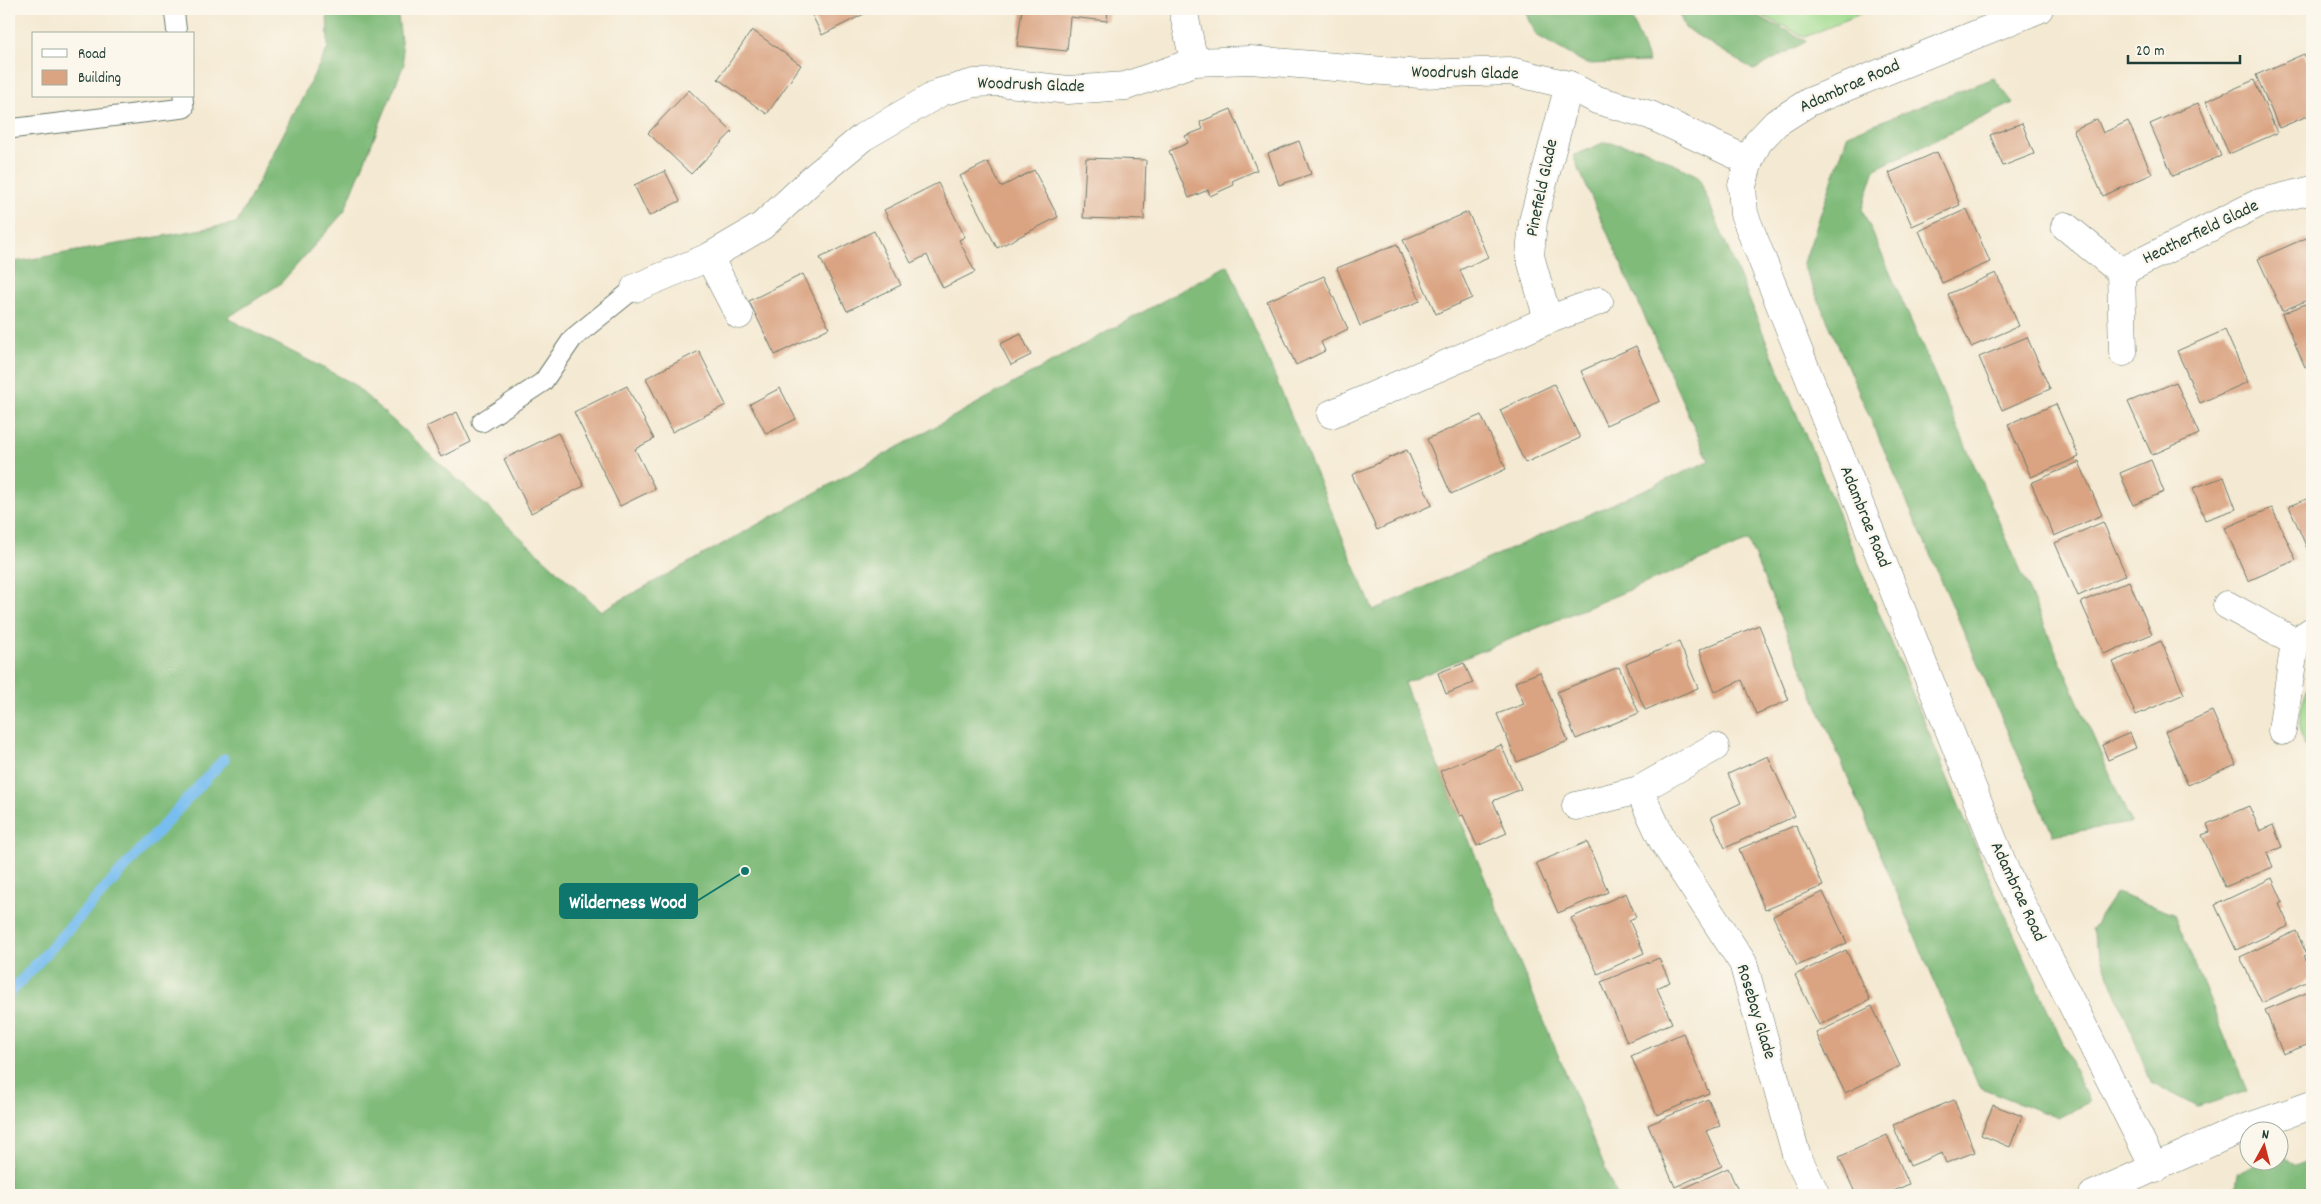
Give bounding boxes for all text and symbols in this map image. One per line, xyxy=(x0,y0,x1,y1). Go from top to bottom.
legend xyxy=(32,32,195,98)
scale bar xyxy=(2128,32,2241,64)
text: 20 m xyxy=(2136,41,2164,63)
text: Road xyxy=(78,44,106,66)
street label: Adambrae Road xyxy=(1796,54,1904,120)
street label: Woodrush Glade xyxy=(1411,61,1519,87)
text: Building xyxy=(78,68,121,90)
street label: Woodrush Glade xyxy=(977,72,1085,100)
street label: Pinefield Glade xyxy=(1520,137,1566,239)
street label: Heatherfield Glade xyxy=(2139,194,2263,272)
street label: Adambrae Road xyxy=(1832,462,1896,572)
street label: Adambrae Road xyxy=(1983,838,2051,946)
callout: Wilderness Wood xyxy=(560,884,697,918)
text: Wilderness Wood xyxy=(569,891,687,918)
street label: Rosebay Glade xyxy=(1729,961,1781,1063)
north arrow xyxy=(2238,1122,2288,1172)
text: N xyxy=(2261,1125,2270,1145)

